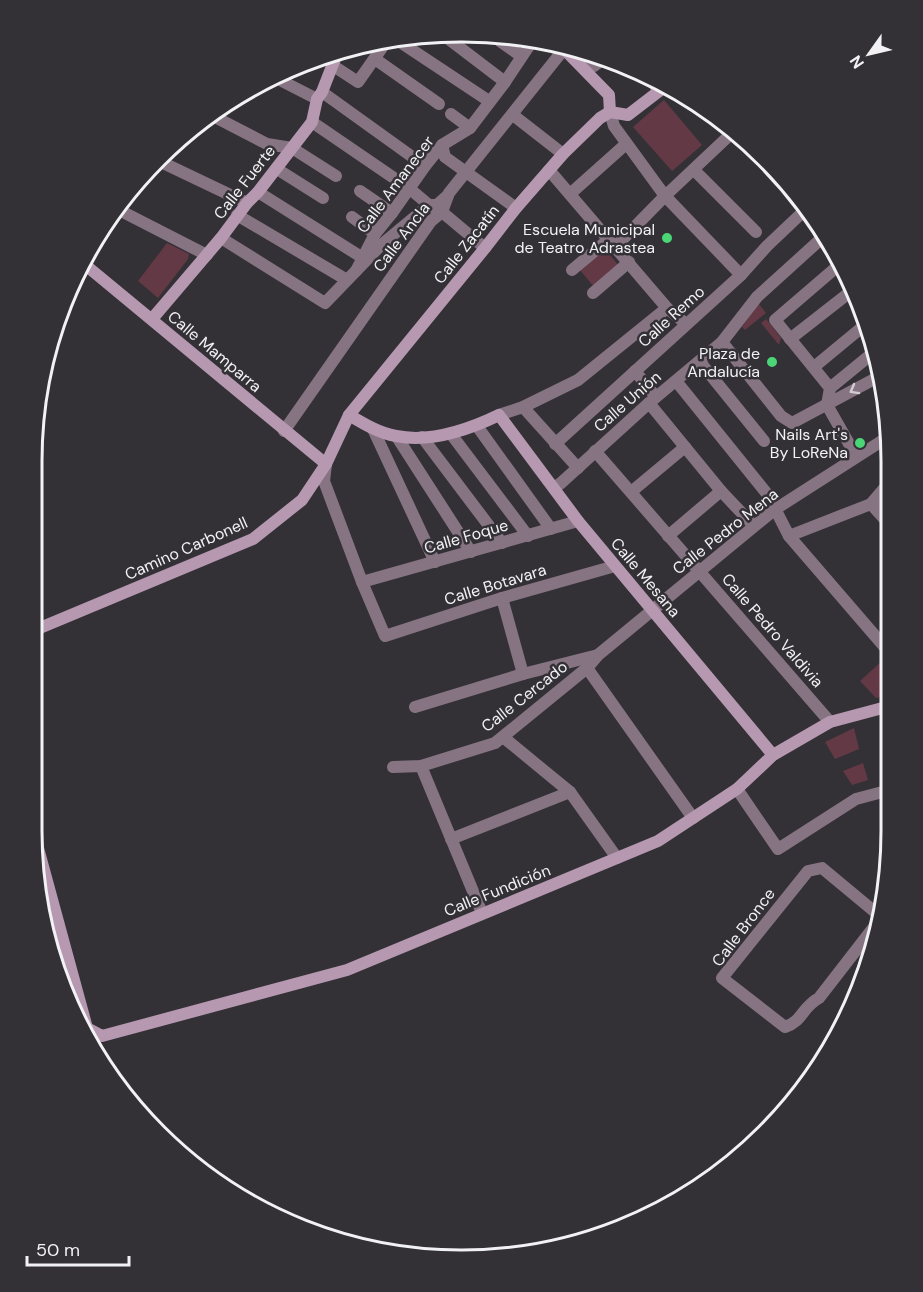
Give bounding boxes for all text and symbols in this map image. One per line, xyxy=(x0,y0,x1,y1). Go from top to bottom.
north arrow xyxy=(839,24,899,84)
text: N xyxy=(845,51,869,73)
street label: Calle Amanecer xyxy=(352,131,439,237)
street label: Calle Fuerte xyxy=(209,141,280,224)
street label: Calle Ancla xyxy=(368,198,434,276)
street label: Calle Zacatín xyxy=(429,201,504,288)
place label: Escuela Municipal de Teatro Adrastea xyxy=(515,219,655,258)
marker: Escuela Municipal de Teatro Adrastea xyxy=(660,231,674,245)
street label: Calle Remo xyxy=(634,281,709,352)
street label: Calle Mamparra xyxy=(163,306,266,397)
place label: Plaza de Andalucía xyxy=(687,343,760,382)
marker: Plaza de Andalucía xyxy=(765,355,779,369)
street label: Calle Unión xyxy=(589,366,665,436)
one-way arrow xyxy=(849,383,860,394)
place label: Nails Art's By LoReNa xyxy=(770,424,848,463)
marker: Nails Art's By LoReNa xyxy=(853,436,867,450)
street label: Calle Pedro Mena xyxy=(668,484,782,579)
street label: Camino Carbonell xyxy=(122,512,251,585)
street label: Calle Foque xyxy=(422,514,511,559)
street label: Calle Mesana xyxy=(606,533,685,622)
street label: Calle Botavara xyxy=(442,559,549,610)
street label: Calle Pedro Valdivia xyxy=(717,569,828,692)
street label: Calle Cercado xyxy=(477,656,572,737)
street label: Calle Fundición xyxy=(441,860,554,921)
street label: Calle Bronce xyxy=(707,884,780,971)
scale bar xyxy=(27,1229,129,1267)
text: 50 m xyxy=(36,1238,80,1262)

